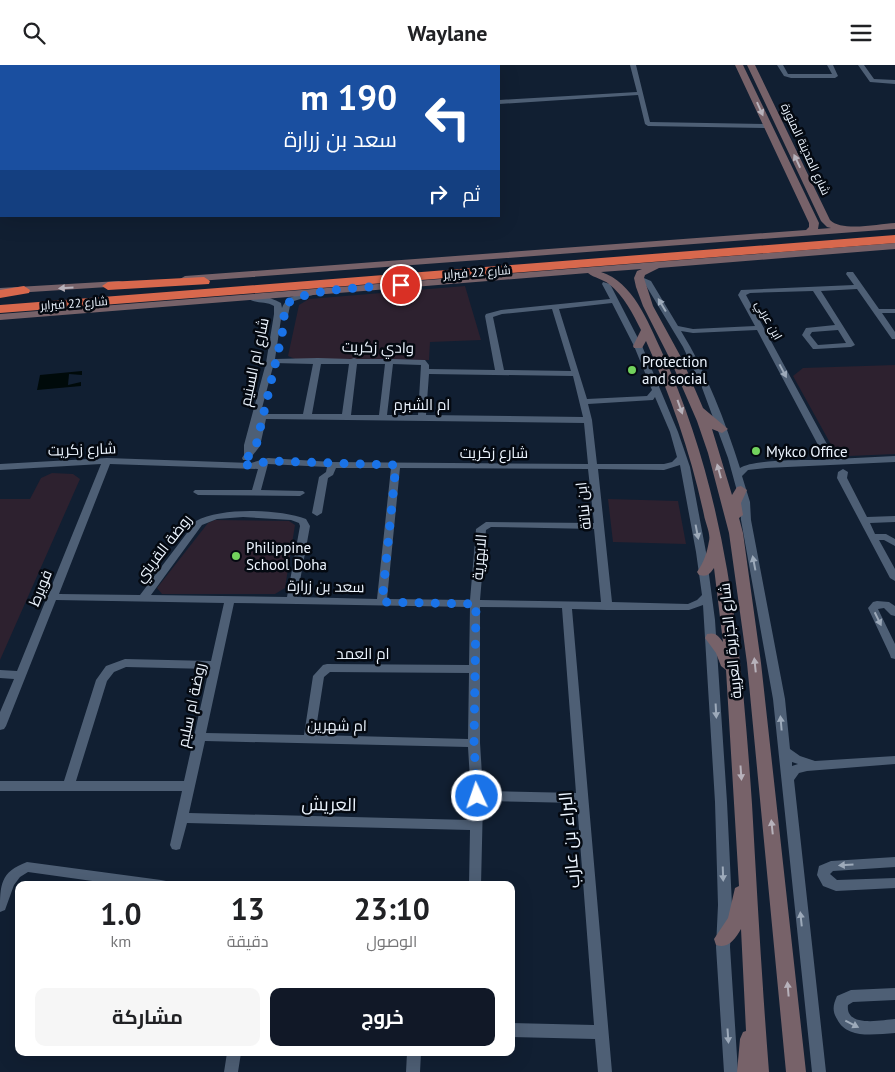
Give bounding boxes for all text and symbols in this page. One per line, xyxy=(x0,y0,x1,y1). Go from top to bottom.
icon: search xyxy=(20,19,48,47)
text: Waylane xyxy=(408,19,487,47)
icon: menu xyxy=(847,19,875,47)
text: 190 m xyxy=(300,74,397,120)
icon: left xyxy=(415,85,480,150)
street label: شارع المدينة المنورة xyxy=(777,101,834,198)
one-way arrow xyxy=(756,102,764,116)
text: سعد بن زرارة xyxy=(284,125,397,153)
one-way arrow xyxy=(793,154,801,168)
icon: right xyxy=(424,180,452,208)
text: ثم xyxy=(462,182,480,206)
street label: شارع 22 فبراير xyxy=(442,262,511,283)
pin xyxy=(380,264,422,306)
icon: arrive xyxy=(387,271,415,299)
one-way arrow xyxy=(58,285,74,293)
street label: شارع 22 فبراير xyxy=(39,293,108,314)
one-way arrow xyxy=(657,298,666,311)
street label: ابن عربي xyxy=(750,298,786,344)
street label: شارع ام السنيم xyxy=(235,316,275,409)
street label: وادي زكريت xyxy=(342,337,414,360)
place label: Protection and social xyxy=(642,352,708,388)
marker: Protection and social xyxy=(626,364,638,376)
one-way arrow xyxy=(778,365,787,378)
street label: ام الشبرم xyxy=(394,395,450,415)
one-way arrow xyxy=(677,399,684,414)
street label: شارع زكريت xyxy=(48,438,117,462)
place label: Mykco Office xyxy=(766,442,848,461)
street label: شارع زكريت xyxy=(460,443,528,464)
marker: Mykco Office xyxy=(750,445,762,457)
one-way arrow xyxy=(715,464,723,479)
street label: ابن نباتة xyxy=(571,481,596,531)
street label: روضة القريني xyxy=(131,510,198,588)
one-way arrow xyxy=(694,525,702,541)
street label: الابهرية xyxy=(468,533,491,581)
place label: Philippine School Doha xyxy=(246,538,327,574)
marker: Philippine School Doha xyxy=(230,550,242,562)
one-way arrow xyxy=(750,554,758,570)
street label: فويرط xyxy=(24,567,56,609)
street label: سعد بن زرارة xyxy=(287,576,365,597)
street label: شارع الجزيرة العربية xyxy=(714,582,748,700)
one-way arrow xyxy=(874,612,882,626)
street label: ام العمد xyxy=(336,644,390,664)
one-way arrow xyxy=(751,657,759,673)
street label: روضة ام سليم xyxy=(173,661,210,749)
one-way arrow xyxy=(712,704,720,720)
one-way arrow xyxy=(777,714,785,730)
street label: ام شهرين xyxy=(307,715,367,736)
one-way arrow xyxy=(738,765,746,781)
position arrow xyxy=(450,769,502,821)
street label: البراء بن عازب xyxy=(553,791,585,889)
street label: العريش xyxy=(301,792,357,816)
one-way arrow xyxy=(767,819,775,835)
one-way arrow xyxy=(838,862,854,870)
one-way arrow xyxy=(720,866,728,882)
text: 13 xyxy=(231,889,265,928)
text: 23:10 xyxy=(354,889,430,928)
text: 1.0 xyxy=(100,894,142,933)
one-way arrow xyxy=(797,911,805,927)
text: km xyxy=(111,931,131,951)
text: دقيقة xyxy=(227,931,268,951)
text: الوصول xyxy=(366,931,417,951)
one-way arrow xyxy=(784,980,792,996)
button: مشاركة xyxy=(35,988,260,1046)
button: خروج xyxy=(270,988,495,1046)
one-way arrow xyxy=(845,1020,860,1028)
one-way arrow xyxy=(725,1028,733,1044)

